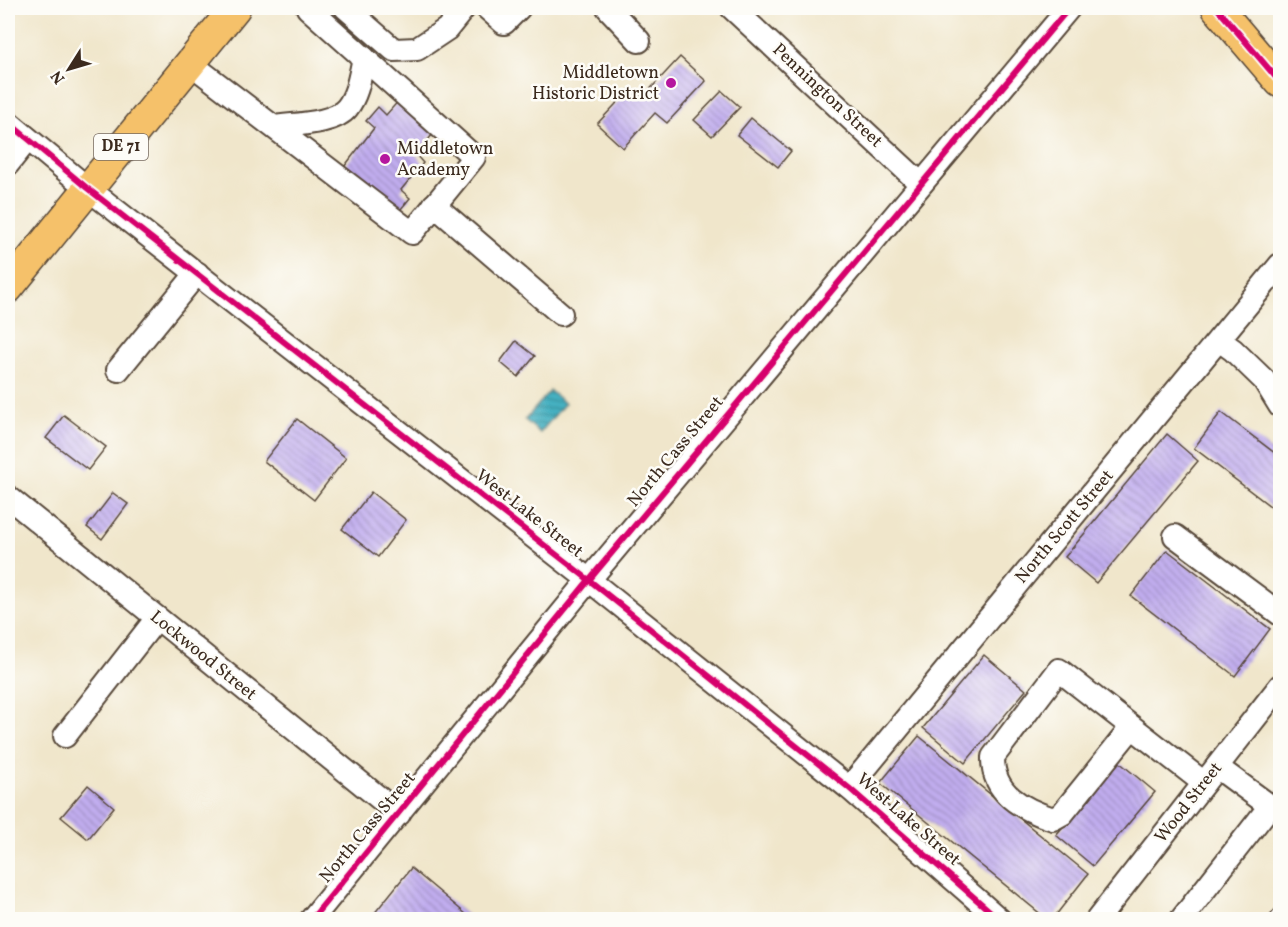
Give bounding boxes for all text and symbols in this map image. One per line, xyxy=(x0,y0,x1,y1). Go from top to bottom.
street label: Pennington Street xyxy=(766,38,888,154)
north arrow xyxy=(39,39,99,99)
place label: Middletown Historic District xyxy=(532,61,659,107)
text: N xyxy=(46,65,71,88)
marker: Middletown Historic District xyxy=(664,76,678,90)
road number: DE 71 xyxy=(94,134,148,160)
place label: Middletown Academy xyxy=(397,137,494,183)
marker: Middletown Academy xyxy=(378,152,392,166)
street label: North Cass Street xyxy=(622,391,730,513)
street label: West Lake Street xyxy=(470,464,588,564)
street label: North Scott Street xyxy=(1010,465,1120,589)
street label: Lockwood Street xyxy=(144,605,262,707)
street label: Wood Street xyxy=(1149,757,1229,849)
street label: North Cass Street xyxy=(314,767,422,889)
street label: West Lake Street xyxy=(850,768,966,872)

